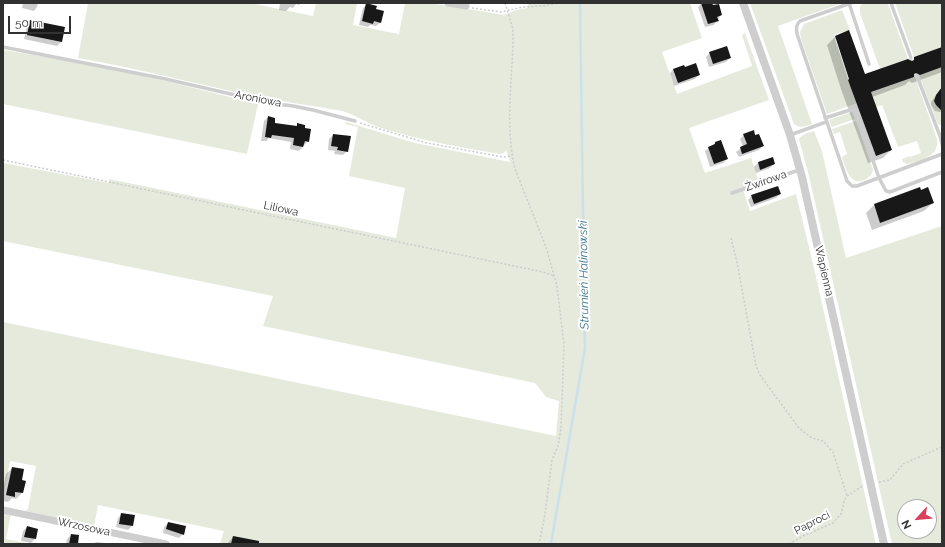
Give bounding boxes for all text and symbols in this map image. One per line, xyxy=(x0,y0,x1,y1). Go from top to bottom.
scale bar xyxy=(10,8,73,34)
text: 50 m xyxy=(15,16,43,30)
street label: Aroniowa xyxy=(233,88,283,110)
street label: Żwirowa xyxy=(744,168,788,194)
street label: Liliowa xyxy=(262,199,300,219)
water label: Strumień Halinowski xyxy=(576,220,592,330)
street label: Wapienna xyxy=(812,244,836,298)
north arrow xyxy=(897,499,937,539)
street label: Paproci xyxy=(792,508,832,538)
street label: Wrzosowa xyxy=(57,515,111,539)
text: N xyxy=(899,518,914,531)

